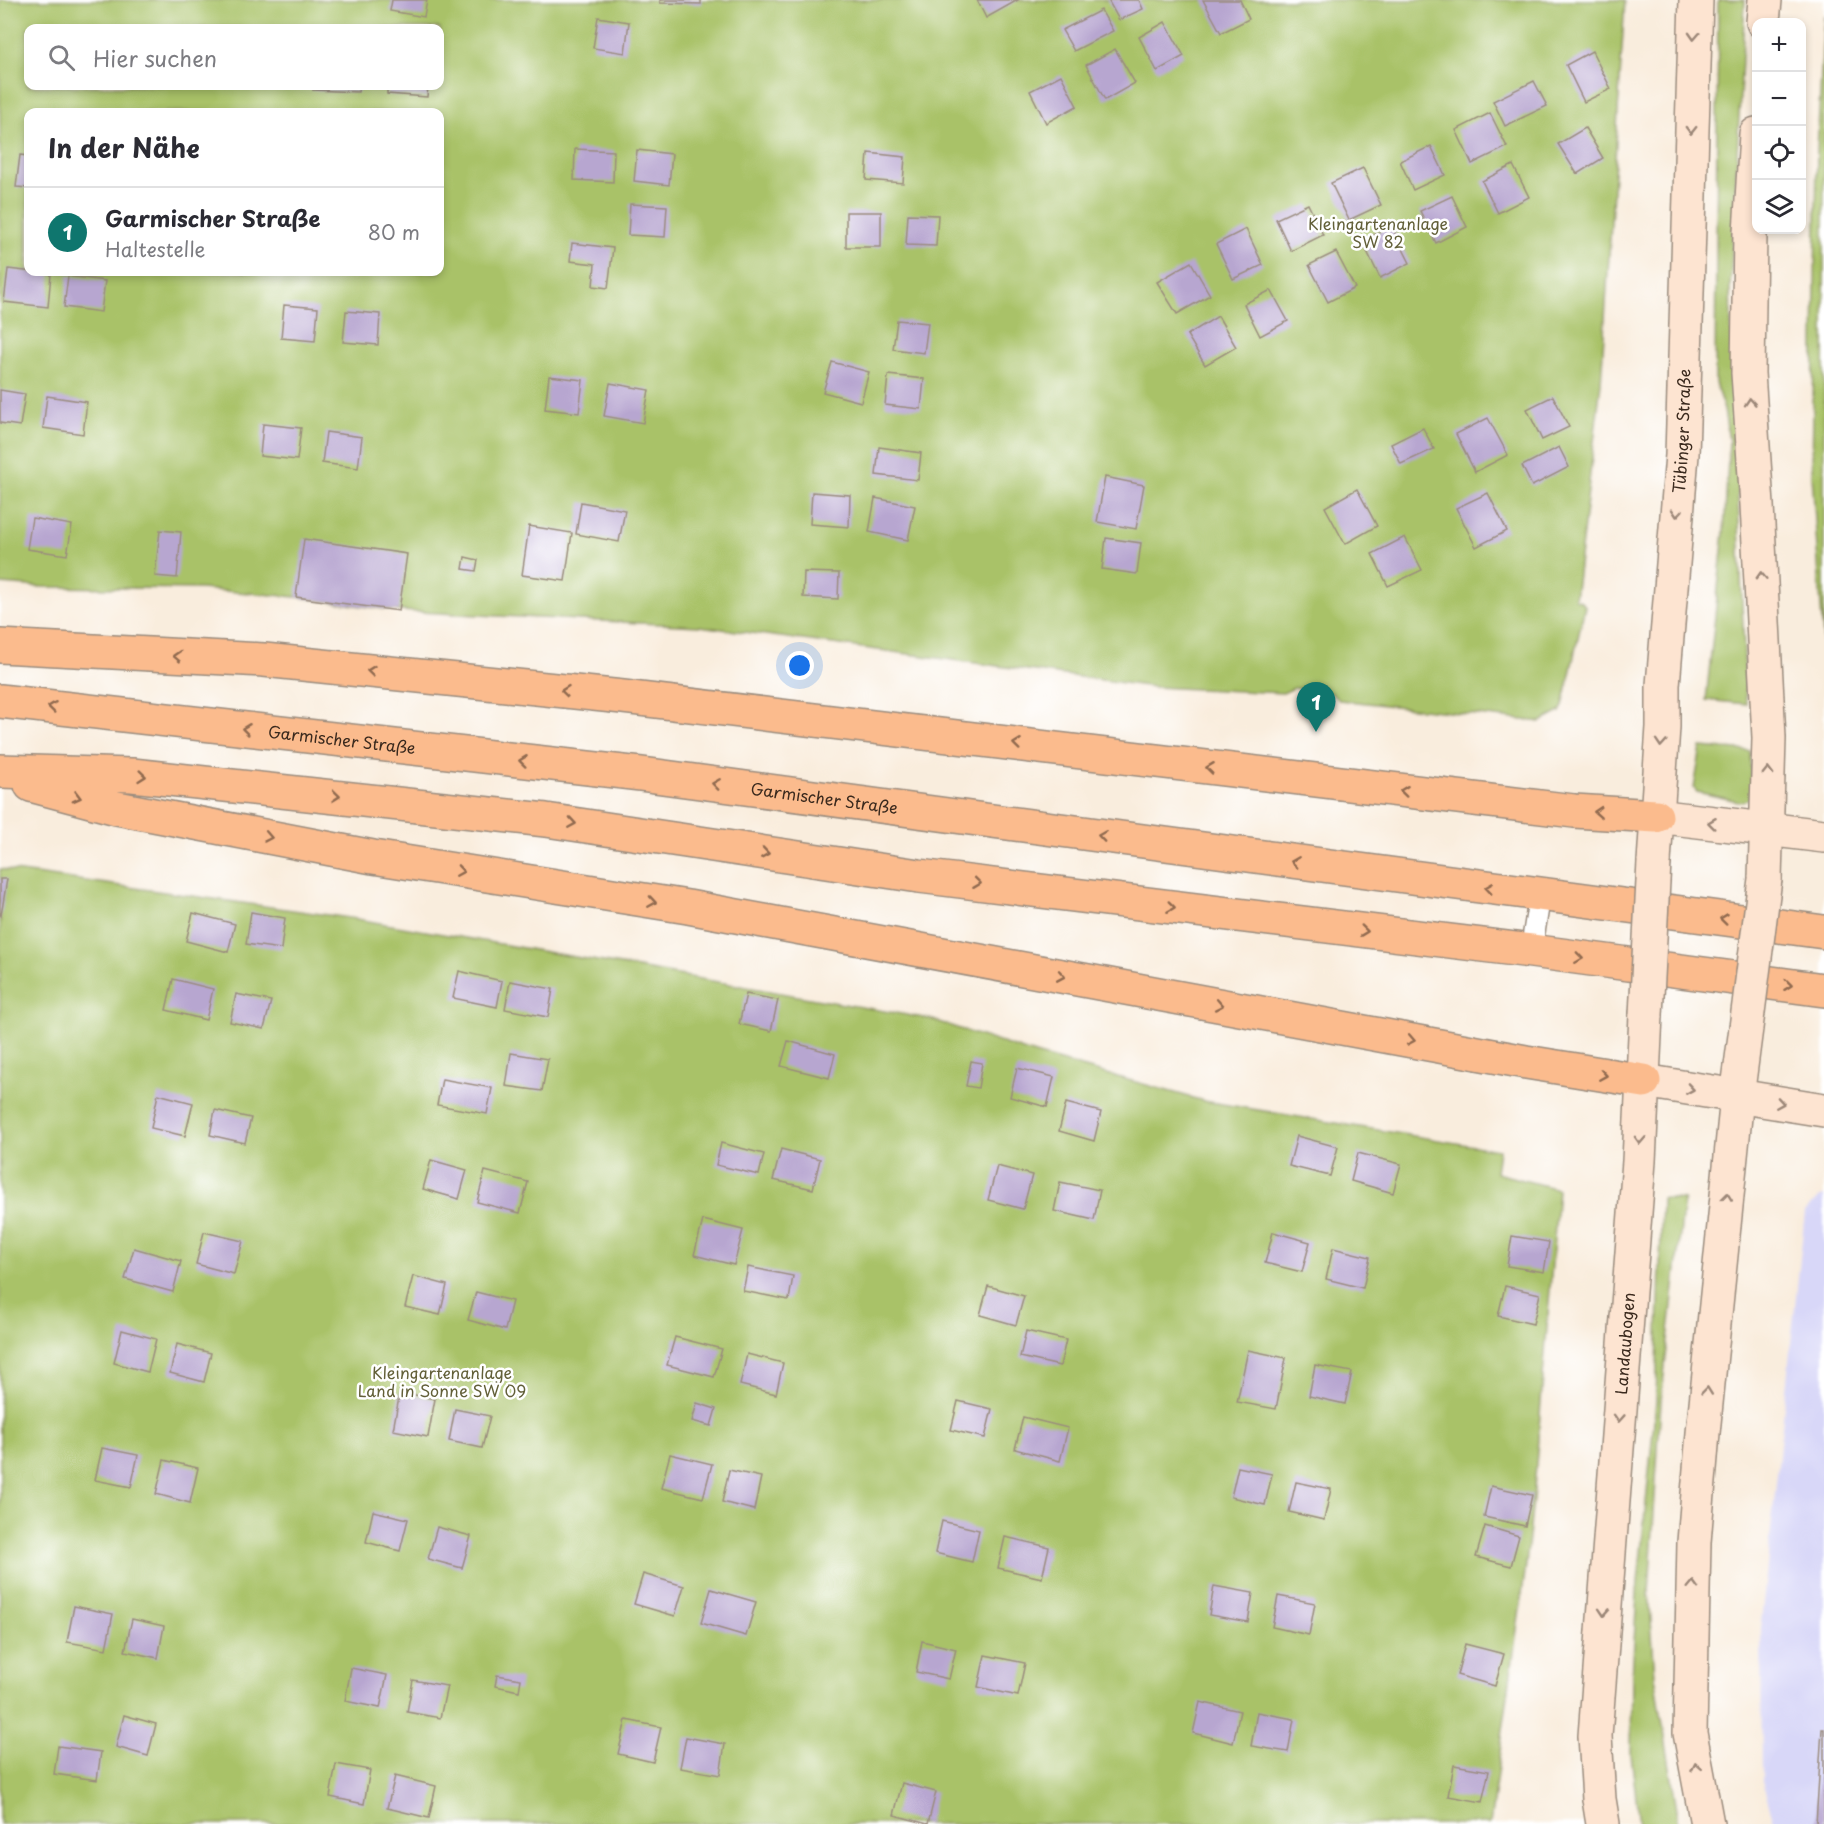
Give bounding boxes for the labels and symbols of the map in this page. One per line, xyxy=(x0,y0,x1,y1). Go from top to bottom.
one-way arrow xyxy=(1687,31,1700,40)
one-way arrow xyxy=(1684,125,1697,134)
park label: Kleingartenanlage SW 82 xyxy=(1308,211,1448,253)
street label: Tübinger Straße xyxy=(1666,369,1696,494)
one-way arrow xyxy=(1744,398,1757,407)
one-way arrow xyxy=(1671,508,1684,517)
one-way arrow xyxy=(1754,572,1767,581)
one-way arrow xyxy=(172,649,181,662)
your location xyxy=(785,651,814,680)
one-way arrow xyxy=(366,665,376,678)
pin: 1 xyxy=(1296,682,1336,732)
one-way arrow xyxy=(560,685,570,698)
one-way arrow xyxy=(47,701,56,713)
street label: Garmischer Straße xyxy=(267,719,417,759)
one-way arrow xyxy=(241,723,250,736)
one-way arrow xyxy=(1012,738,1021,751)
one-way arrow xyxy=(1655,739,1668,748)
one-way arrow xyxy=(518,755,527,768)
one-way arrow xyxy=(1206,762,1215,774)
one-way arrow xyxy=(1762,766,1774,775)
one-way arrow xyxy=(138,769,147,782)
street label: Garmischer Straße xyxy=(749,776,899,819)
one-way arrow xyxy=(712,779,721,791)
one-way arrow xyxy=(1400,785,1409,797)
one-way arrow xyxy=(332,789,341,802)
one-way arrow xyxy=(72,790,82,803)
one-way arrow xyxy=(1593,806,1602,819)
one-way arrow xyxy=(567,817,576,829)
one-way arrow xyxy=(1707,817,1716,830)
one-way arrow xyxy=(262,830,272,843)
one-way arrow xyxy=(1097,830,1107,842)
one-way arrow xyxy=(760,846,769,858)
one-way arrow xyxy=(1291,856,1300,868)
one-way arrow xyxy=(455,864,464,876)
one-way arrow xyxy=(973,877,982,889)
one-way arrow xyxy=(1484,882,1493,894)
one-way arrow xyxy=(648,895,657,907)
one-way arrow xyxy=(1166,900,1175,913)
one-way arrow xyxy=(1720,913,1729,926)
one-way arrow xyxy=(1360,924,1369,937)
one-way arrow xyxy=(1574,951,1583,963)
one-way arrow xyxy=(1056,969,1066,982)
one-way arrow xyxy=(1783,978,1792,991)
one-way arrow xyxy=(1214,998,1224,1010)
one-way arrow xyxy=(1405,1033,1415,1046)
one-way arrow xyxy=(1597,1068,1607,1081)
one-way arrow xyxy=(1685,1082,1695,1095)
one-way arrow xyxy=(1776,1097,1785,1109)
one-way arrow xyxy=(1634,1135,1647,1144)
one-way arrow xyxy=(1720,1192,1733,1201)
street label: Landaubogen xyxy=(1608,1292,1640,1395)
park label: Kleingartenanlage Land in Sonne SW 09 xyxy=(358,1360,526,1402)
one-way arrow xyxy=(1700,1386,1713,1395)
one-way arrow xyxy=(1613,1414,1626,1423)
one-way arrow xyxy=(1686,1580,1699,1589)
one-way arrow xyxy=(1598,1608,1611,1617)
one-way arrow xyxy=(1690,1762,1703,1772)

